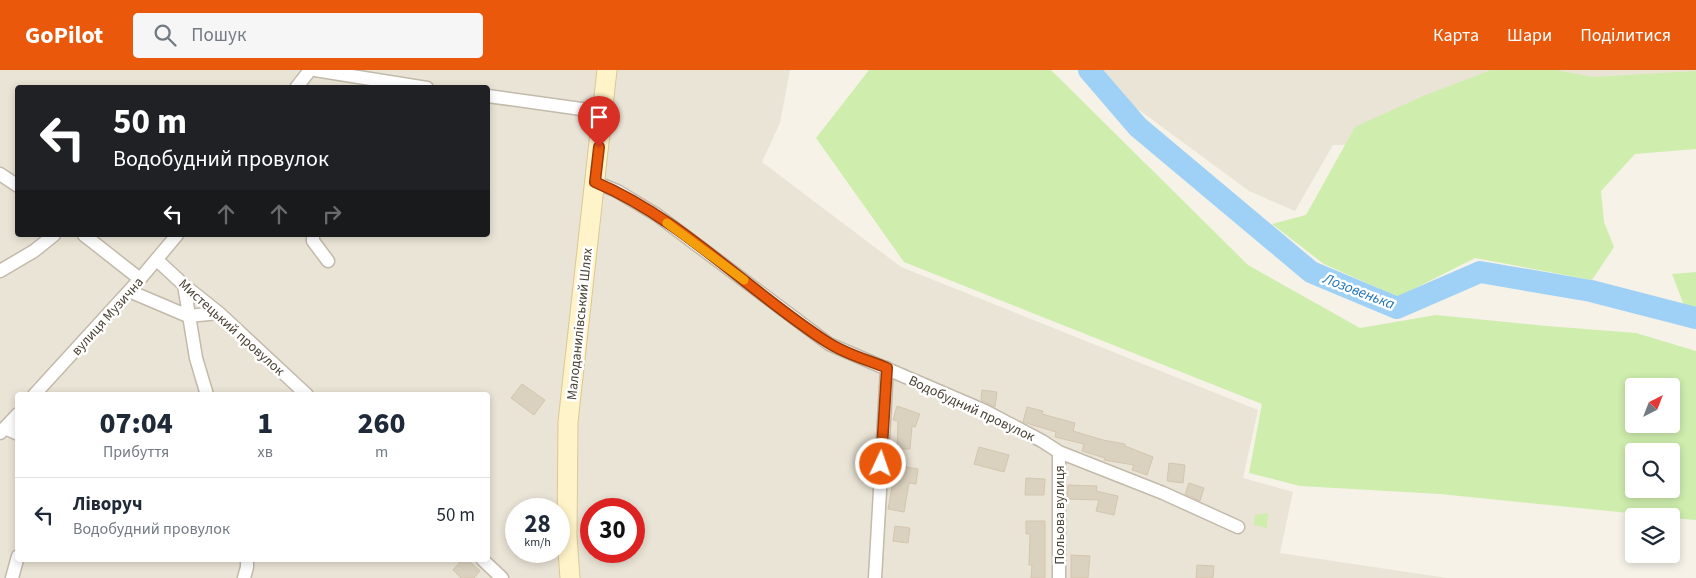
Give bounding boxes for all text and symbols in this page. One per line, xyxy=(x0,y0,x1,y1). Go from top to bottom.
search box xyxy=(133,13,483,58)
text: GoPilot xyxy=(25,18,103,53)
icon: search xyxy=(151,21,179,49)
text: Пошук xyxy=(191,22,246,49)
text: Карта xyxy=(1433,23,1479,48)
text: Шари xyxy=(1507,23,1552,48)
text: Поділитися xyxy=(1580,23,1671,48)
pin xyxy=(578,96,620,147)
text: 50 m xyxy=(113,97,187,147)
icon: arrive xyxy=(585,103,613,131)
icon: left xyxy=(30,105,95,170)
text: Водобудний провулок xyxy=(113,143,329,175)
icon: left xyxy=(159,200,187,228)
icon: ahead xyxy=(212,200,240,228)
icon: ahead xyxy=(265,200,293,228)
icon: right xyxy=(318,200,346,228)
street label: Малоданилівський Шлях xyxy=(562,246,598,401)
water label: Лозовенька xyxy=(1319,268,1398,315)
street label: вулиця Музична xyxy=(67,273,148,360)
street label: Мистецький провулок xyxy=(174,275,289,381)
street label: Водобудний провулок xyxy=(905,371,1038,447)
north arrow xyxy=(1625,378,1680,432)
map controls xyxy=(1625,378,1680,563)
text: 07:04 xyxy=(99,402,173,445)
text: 1 xyxy=(257,402,273,445)
text: 260 xyxy=(358,402,406,445)
position arrow xyxy=(854,437,906,489)
text: Прибуття xyxy=(103,441,169,463)
text: хв xyxy=(258,441,273,463)
text: m xyxy=(375,441,388,463)
button: search xyxy=(1625,443,1680,498)
street label: Польова вулиця xyxy=(1050,465,1070,565)
text: Ліворуч xyxy=(73,491,142,518)
speed limit sign: 30 xyxy=(580,498,645,563)
icon: left xyxy=(30,501,58,529)
text: 50 m xyxy=(437,502,475,529)
text: 28 xyxy=(524,506,551,542)
button: layers xyxy=(1625,508,1680,563)
text: Водобудний провулок xyxy=(73,518,230,540)
text: km/h xyxy=(524,534,551,551)

